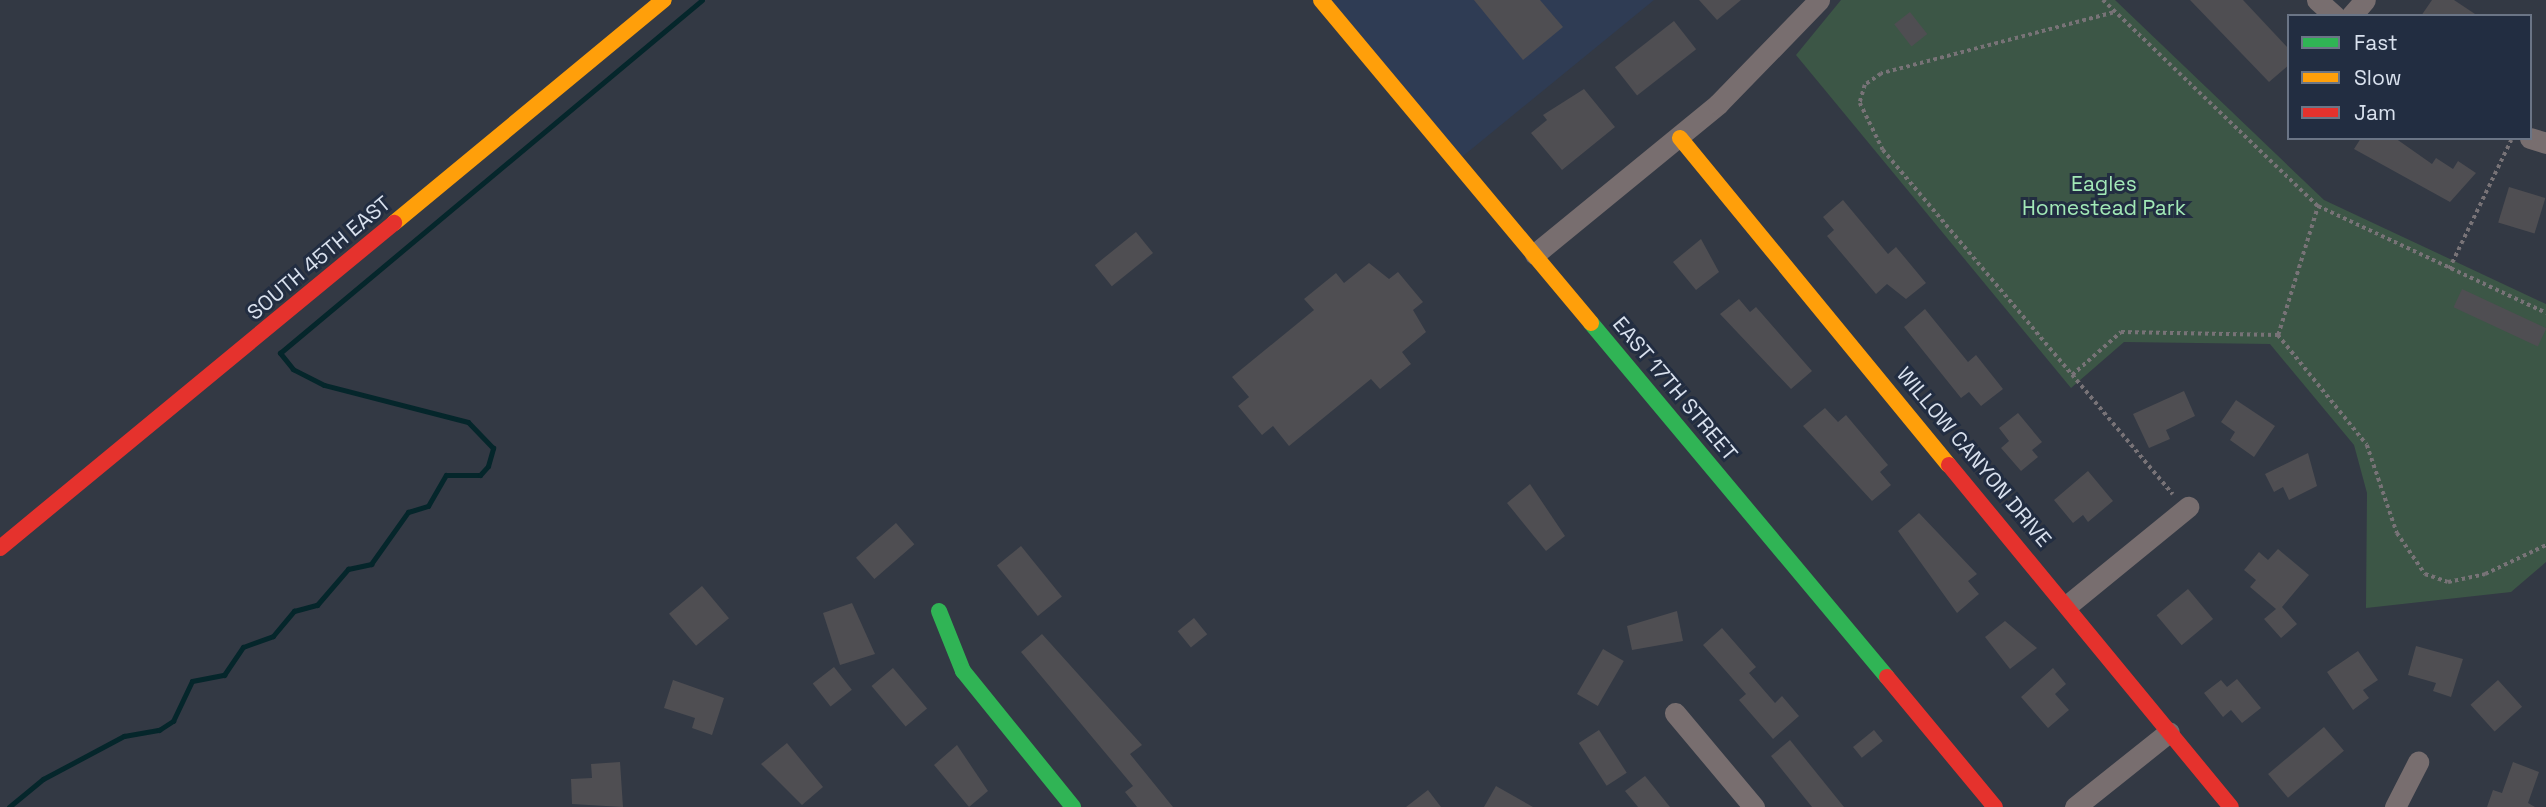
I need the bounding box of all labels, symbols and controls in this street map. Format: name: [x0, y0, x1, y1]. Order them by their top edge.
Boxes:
legend: [2287, 14, 2532, 140]
text: Fast: [2354, 29, 2398, 56]
text: Slow: [2354, 64, 2402, 91]
text: Jam: [2354, 99, 2396, 126]
park label: Eagles Homestead Park: [2022, 171, 2186, 221]
street label: SOUTH 45TH EAST: [242, 191, 396, 325]
street label: EAST 17TH STREET: [1607, 312, 1743, 466]
street label: WILLOW CANYON DRIVE: [1891, 362, 2057, 552]

